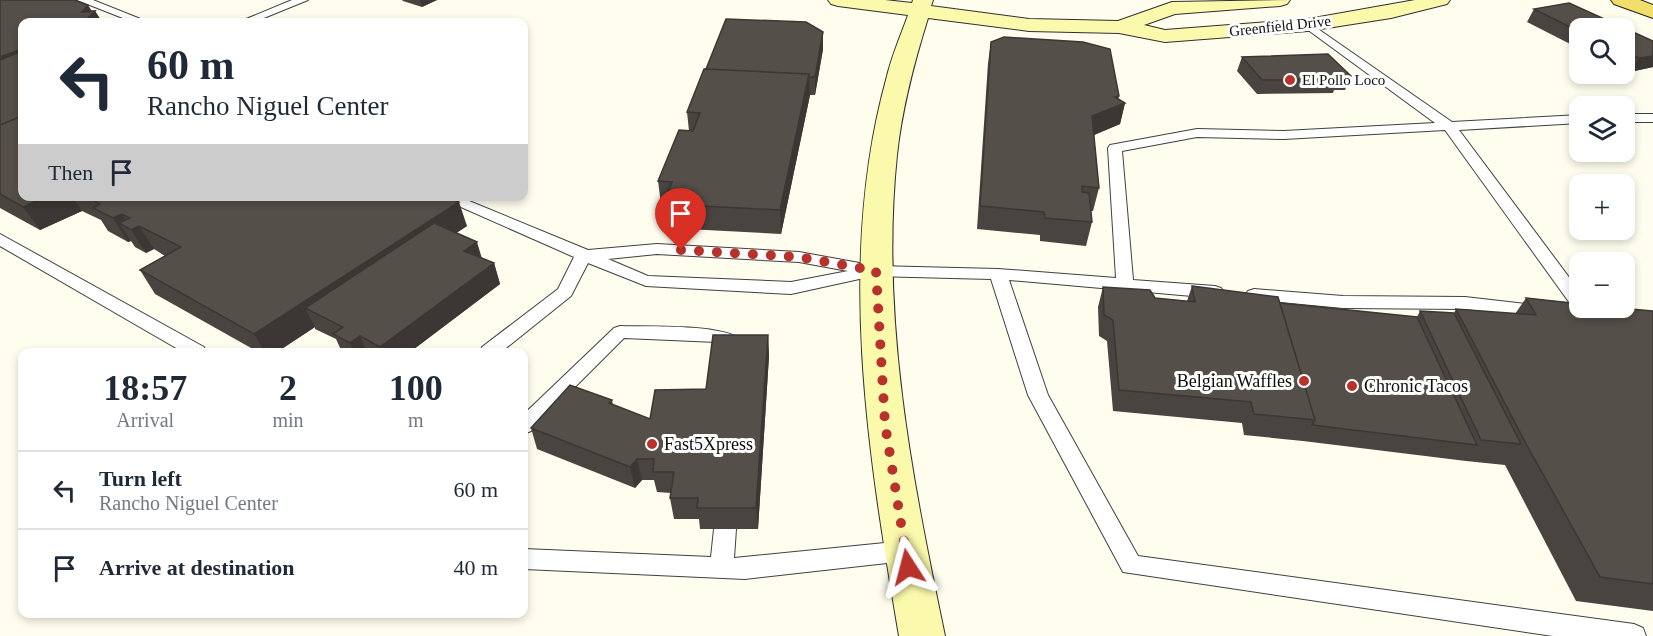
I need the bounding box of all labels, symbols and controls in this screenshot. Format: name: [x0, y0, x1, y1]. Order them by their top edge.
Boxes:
street label: Greenfield Drive: [1228, 13, 1332, 39]
map controls: [1569, 18, 1635, 318]
button: search: [1569, 18, 1635, 84]
icon: left: [48, 42, 126, 120]
text: 60 m: [147, 42, 235, 88]
place label: El Pollo Loco: [1302, 72, 1385, 88]
marker: El Pollo Loco: [1283, 73, 1297, 87]
text: Rancho Niguel Center: [147, 91, 388, 121]
button: layers: [1569, 96, 1635, 162]
icon: arrive: [105, 156, 138, 189]
text: Then: [48, 160, 93, 185]
button: +: [1569, 174, 1635, 240]
pin: [655, 188, 706, 250]
icon: arrive: [664, 197, 697, 230]
button: −: [1569, 252, 1635, 318]
text: 18:57: [103, 368, 187, 408]
text: 2: [279, 368, 297, 408]
text: 100: [389, 368, 443, 408]
place label: Belgian Waffles: [1177, 371, 1292, 391]
marker: Belgian Waffles: [1297, 374, 1311, 388]
place label: Chronic Tacos: [1364, 376, 1468, 396]
marker: Chronic Tacos: [1345, 379, 1359, 393]
text: Arrival: [116, 409, 174, 431]
text: min: [272, 409, 304, 431]
text: m: [408, 409, 424, 431]
place label: Fast5Xpress: [664, 434, 753, 454]
marker: Fast5Xpress: [645, 437, 659, 451]
text: Turn left: [99, 466, 182, 491]
icon: left: [48, 474, 81, 507]
text: 60 m: [453, 477, 498, 502]
text: Rancho Niguel Center: [99, 492, 278, 514]
position arrow: [876, 535, 940, 599]
icon: arrive: [48, 552, 81, 585]
text: Arrive at destination: [99, 555, 295, 580]
text: 40 m: [453, 555, 498, 580]

